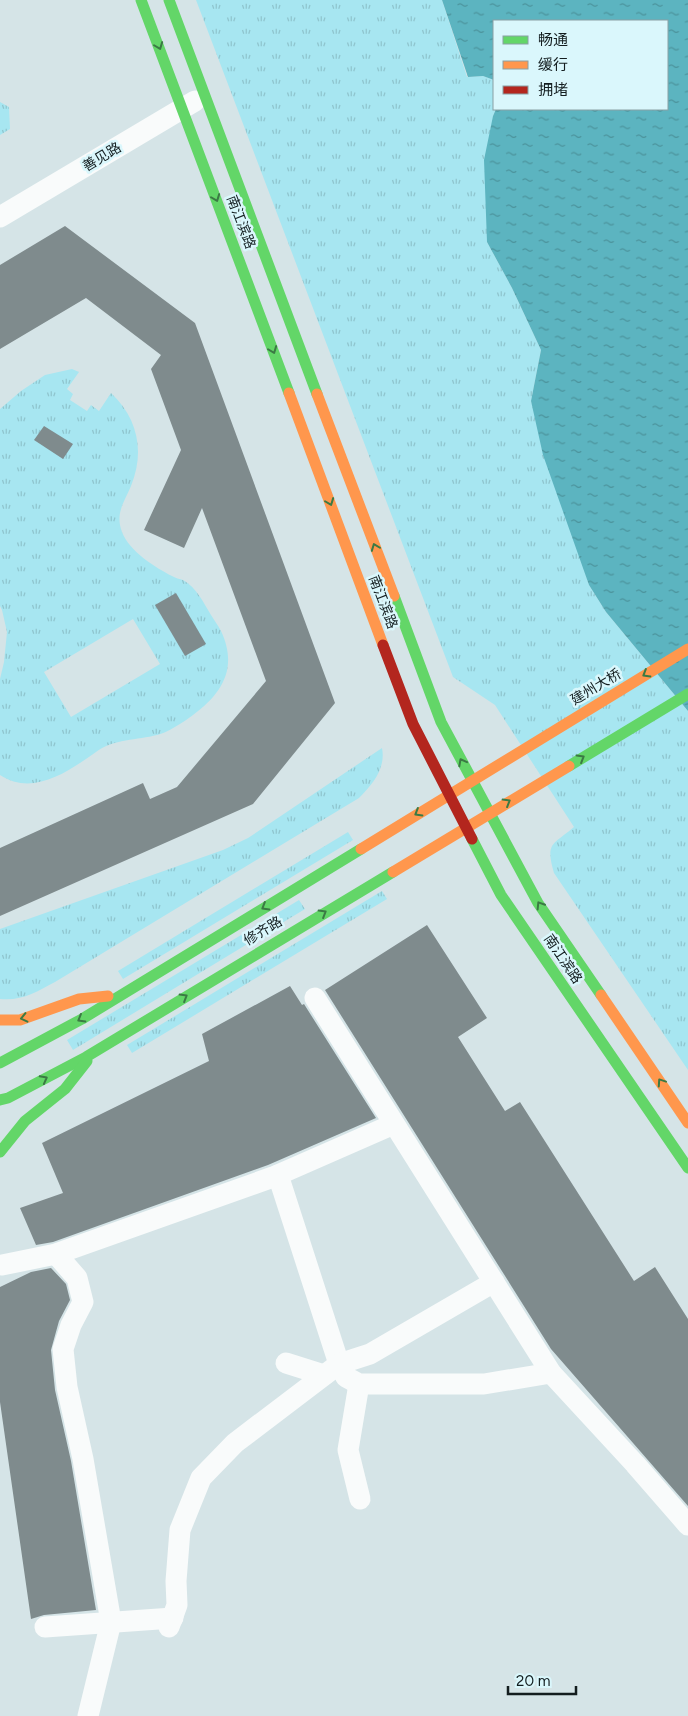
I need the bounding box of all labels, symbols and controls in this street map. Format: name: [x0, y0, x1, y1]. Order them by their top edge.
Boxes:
legend: [493, 20, 668, 110]
text: 畅通: [538, 31, 568, 49]
one-way arrow: [153, 41, 163, 49]
text: 缓行: [538, 56, 568, 74]
text: 拥堵: [538, 81, 568, 99]
street label: 善见路: [80, 139, 124, 175]
one-way arrow: [210, 193, 220, 201]
street label: 南江滨路: [223, 193, 259, 251]
one-way arrow: [267, 345, 277, 354]
one-way arrow: [324, 497, 334, 506]
one-way arrow: [371, 543, 381, 552]
street label: 南江滨路: [365, 573, 401, 631]
street label: 建州大桥: [568, 665, 624, 709]
one-way arrow: [643, 668, 652, 678]
one-way arrow: [576, 754, 585, 764]
one-way arrow: [458, 758, 468, 767]
one-way arrow: [502, 798, 511, 808]
one-way arrow: [415, 806, 424, 816]
one-way arrow: [261, 900, 270, 910]
one-way arrow: [536, 901, 546, 910]
one-way arrow: [318, 909, 327, 919]
street label: 修齐路: [241, 913, 285, 949]
street label: 南江滨路: [540, 931, 586, 987]
one-way arrow: [179, 993, 188, 1003]
one-way arrow: [20, 1012, 28, 1023]
one-way arrow: [78, 1012, 87, 1022]
one-way arrow: [38, 1075, 47, 1085]
one-way arrow: [657, 1079, 667, 1088]
scale bar: [508, 1664, 576, 1696]
text: 20 m: [516, 1672, 550, 1690]

